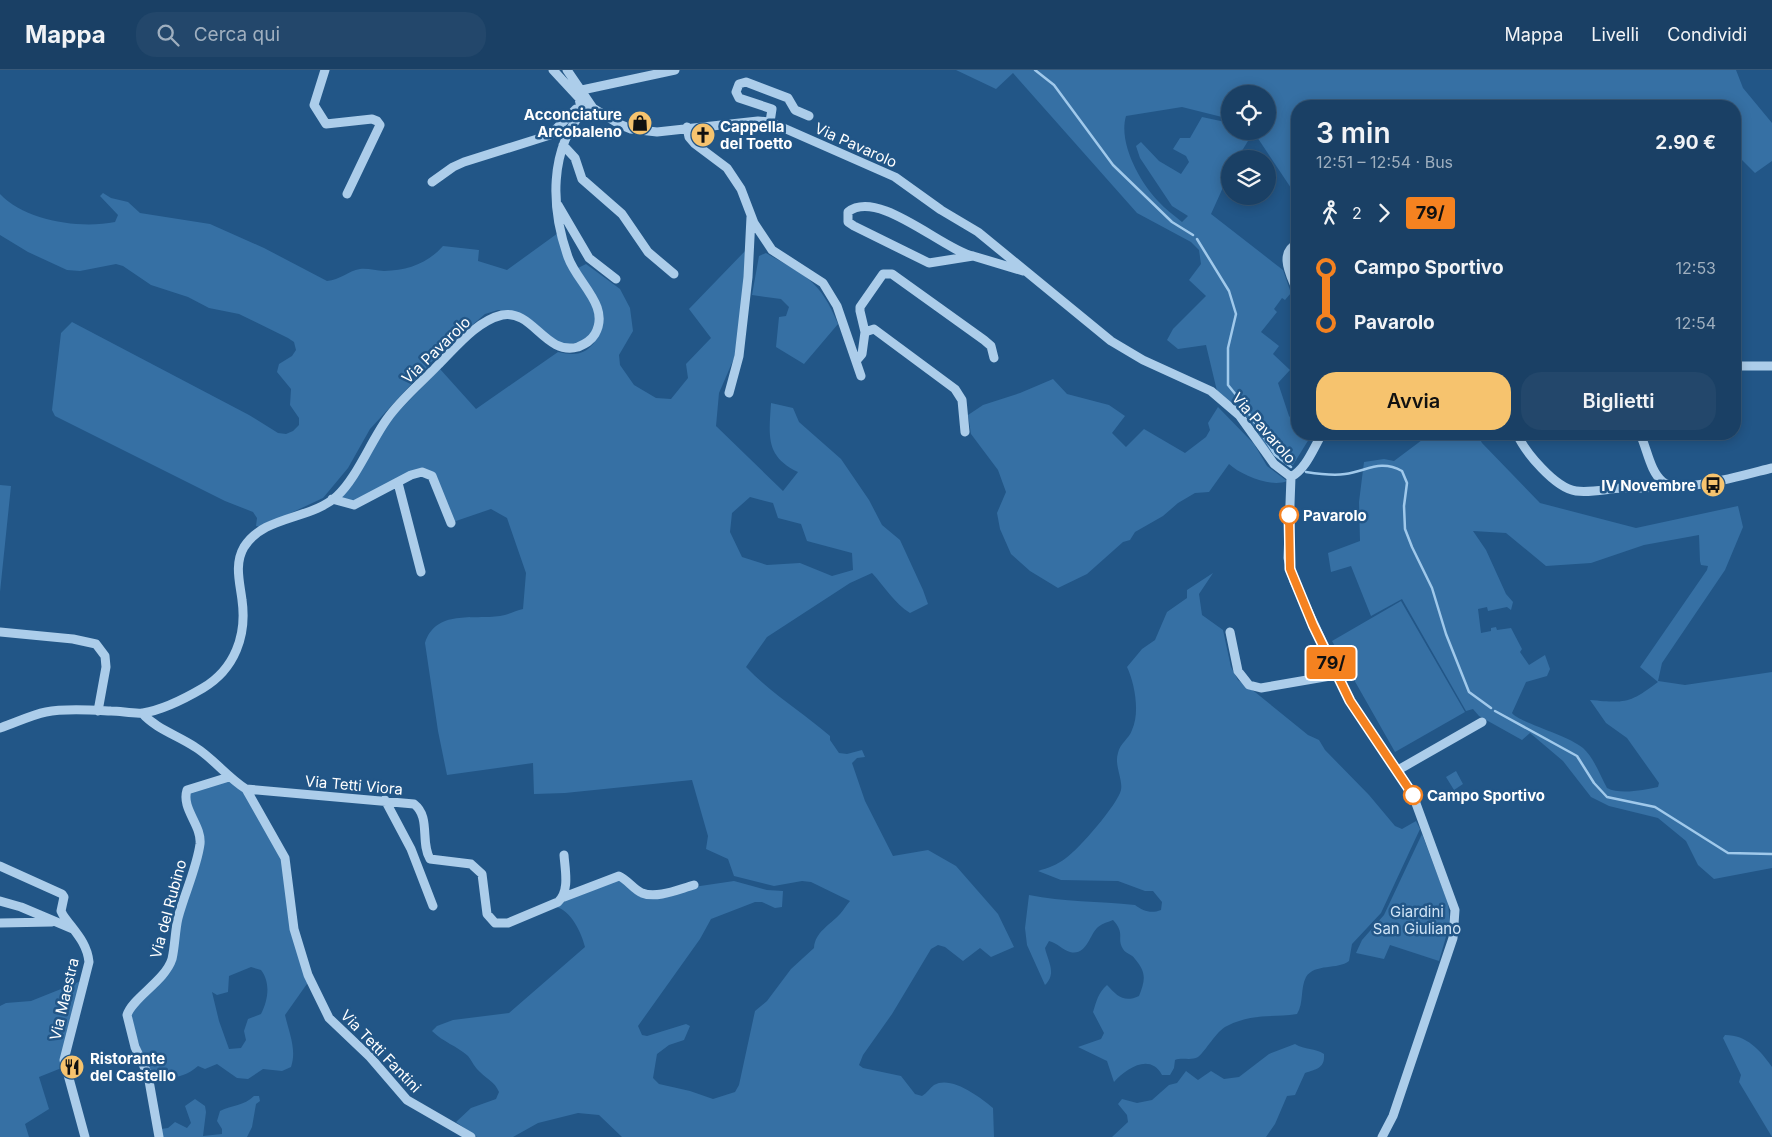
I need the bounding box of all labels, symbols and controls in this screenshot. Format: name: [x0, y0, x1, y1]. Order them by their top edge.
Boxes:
search box: [136, 12, 486, 57]
text: Mappa: [25, 20, 106, 49]
icon: search: [154, 21, 182, 49]
text: Cerca qui: [194, 23, 280, 46]
text: Mappa: [1505, 24, 1563, 45]
text: Livelli: [1591, 24, 1639, 45]
text: Condividi: [1667, 24, 1747, 45]
map controls: [1221, 85, 1276, 205]
button: locate: [1221, 85, 1276, 140]
place label: Acconciature Arcobaleno: [524, 105, 622, 141]
shop icon: Acconciature Arcobaleno: [627, 110, 653, 136]
text: 3 min: [1316, 116, 1391, 150]
place label: Cappella del Toetto: [720, 117, 793, 153]
street label: Via Pavarolo: [812, 118, 900, 172]
church icon: Cappella del Toetto: [690, 122, 716, 148]
text: 2.90 €: [1655, 131, 1716, 154]
button: layers: [1221, 150, 1276, 205]
text: 12:51 – 12:54 · Bus: [1316, 152, 1453, 172]
icon: walk: [1316, 199, 1344, 227]
icon: forward: [1370, 199, 1398, 227]
text: 79/: [1416, 202, 1445, 223]
text: 2: [1352, 203, 1362, 223]
text: Campo Sportivo: [1354, 256, 1504, 279]
text: 12:53: [1676, 258, 1716, 278]
text: Pavarolo: [1354, 311, 1435, 334]
street label: Via Pavarolo: [398, 313, 474, 387]
text: 12:54: [1675, 313, 1716, 333]
button: Avvia: [1316, 372, 1511, 430]
button: Biglietti: [1521, 372, 1716, 430]
street label: Via Pavarolo: [1228, 388, 1300, 468]
bus stop icon: IV Novembre: [1700, 472, 1726, 498]
place label: IV Novembre: [1601, 476, 1696, 495]
marker: Pavarolo: [1279, 505, 1299, 525]
place label: Pavarolo: [1303, 506, 1367, 525]
line badge: 79/: [1302, 647, 1360, 679]
text: 79/: [1317, 652, 1345, 673]
street label: Via Tetti Viora: [304, 771, 404, 799]
marker: Campo Sportivo: [1403, 785, 1423, 805]
place label: Campo Sportivo: [1427, 786, 1545, 805]
street label: Via del Rubino: [146, 857, 190, 961]
park label: Giardini San Giuliano: [1373, 902, 1461, 938]
street label: Via Maestra: [45, 956, 83, 1042]
street label: Via Tetti Fantini: [337, 1006, 425, 1096]
place label: Ristorante del Castello: [90, 1049, 176, 1085]
restaurant icon: Ristorante del Castello: [59, 1054, 85, 1080]

